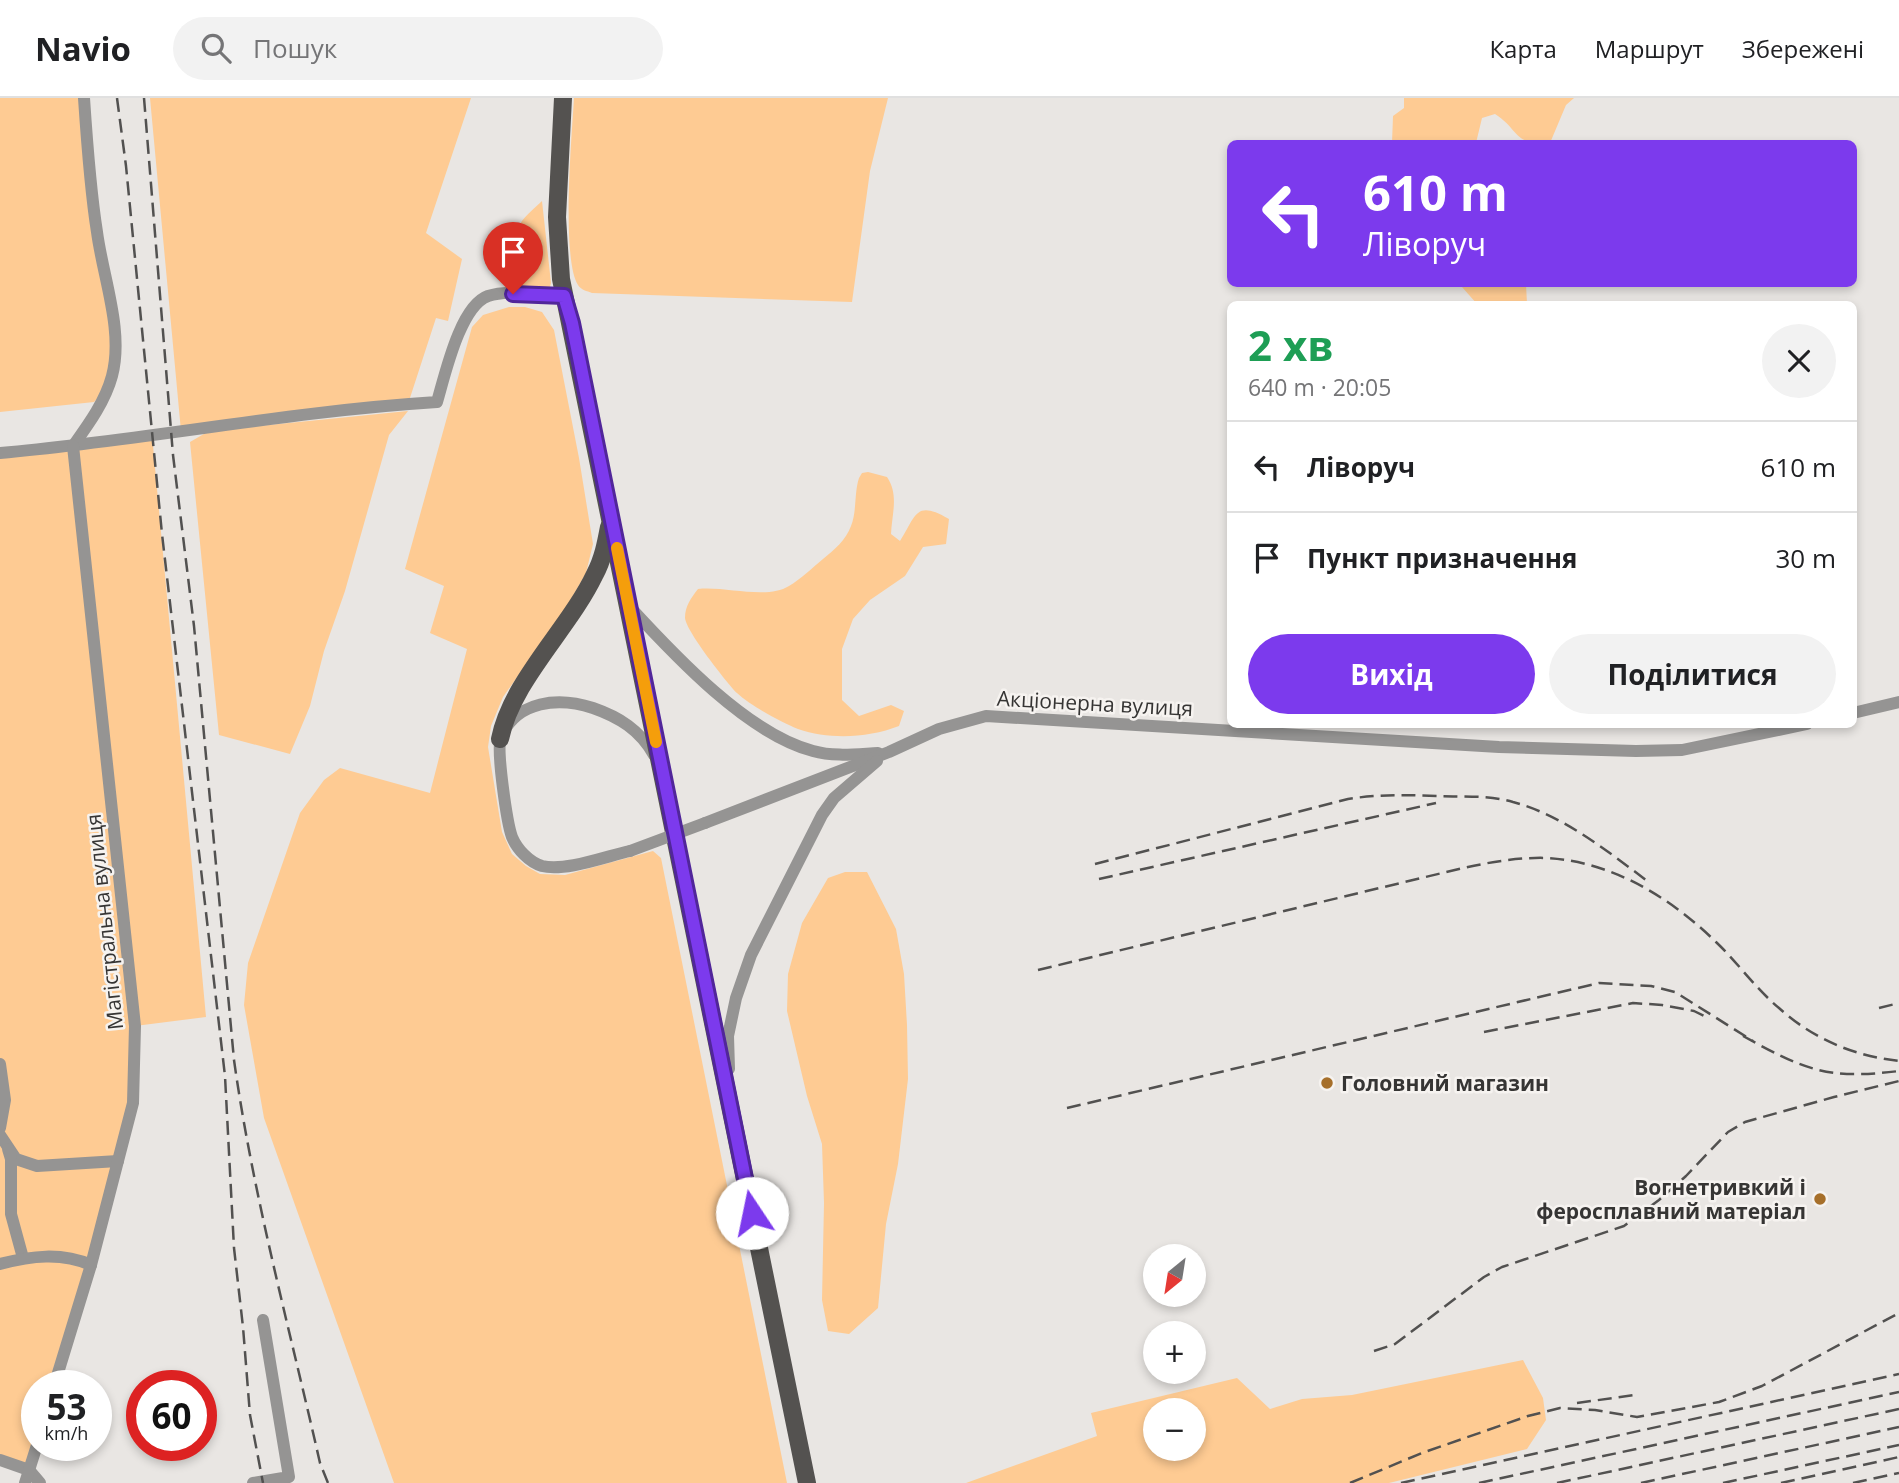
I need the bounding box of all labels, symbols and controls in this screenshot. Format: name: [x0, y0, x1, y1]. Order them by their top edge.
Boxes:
search box: [173, 17, 663, 80]
text: Navio: [35, 26, 131, 71]
icon: search: [197, 29, 235, 67]
text: Пошук: [253, 30, 337, 66]
text: Карта: [1489, 32, 1557, 65]
text: Маршрут: [1595, 32, 1704, 65]
text: Збережені: [1742, 32, 1864, 65]
text: 610 m: [1363, 159, 1508, 225]
icon: left: [1248, 168, 1339, 259]
pin: [483, 222, 543, 294]
text: Ліворуч: [1363, 222, 1486, 265]
icon: arrive: [494, 233, 532, 271]
text: 2 хв: [1248, 316, 1334, 373]
button: close: [1762, 324, 1836, 398]
text: 640 m · 20:05: [1248, 371, 1391, 403]
icon: left: [1248, 448, 1286, 486]
text: Ліворуч: [1307, 449, 1415, 485]
text: 610 m: [1761, 449, 1836, 485]
icon: arrive: [1248, 539, 1286, 577]
text: Пункт призначення: [1307, 540, 1577, 576]
text: 30 m: [1775, 540, 1836, 576]
button: Вихід: [1248, 634, 1535, 714]
button: Поділитися: [1549, 634, 1836, 714]
street label: Акціонерна вулиця: [996, 684, 1194, 722]
street label: Магістральна вулиця: [79, 813, 129, 1031]
place label: Головний магазин: [1341, 1069, 1549, 1097]
marker: Головний магазин: [1319, 1075, 1335, 1091]
place label: Вогнетривкий і феросплавний матеріал: [1536, 1173, 1806, 1225]
position arrow: [715, 1176, 789, 1250]
marker: Вогнетривкий і феросплавний матеріал: [1812, 1191, 1828, 1207]
north arrow: [1143, 1244, 1206, 1307]
map controls: [1143, 1244, 1206, 1461]
button: +: [1143, 1321, 1206, 1384]
speed limit sign: 60: [126, 1370, 217, 1461]
text: 53: [46, 1383, 87, 1430]
button: −: [1143, 1398, 1206, 1461]
text: km/h: [45, 1421, 88, 1445]

